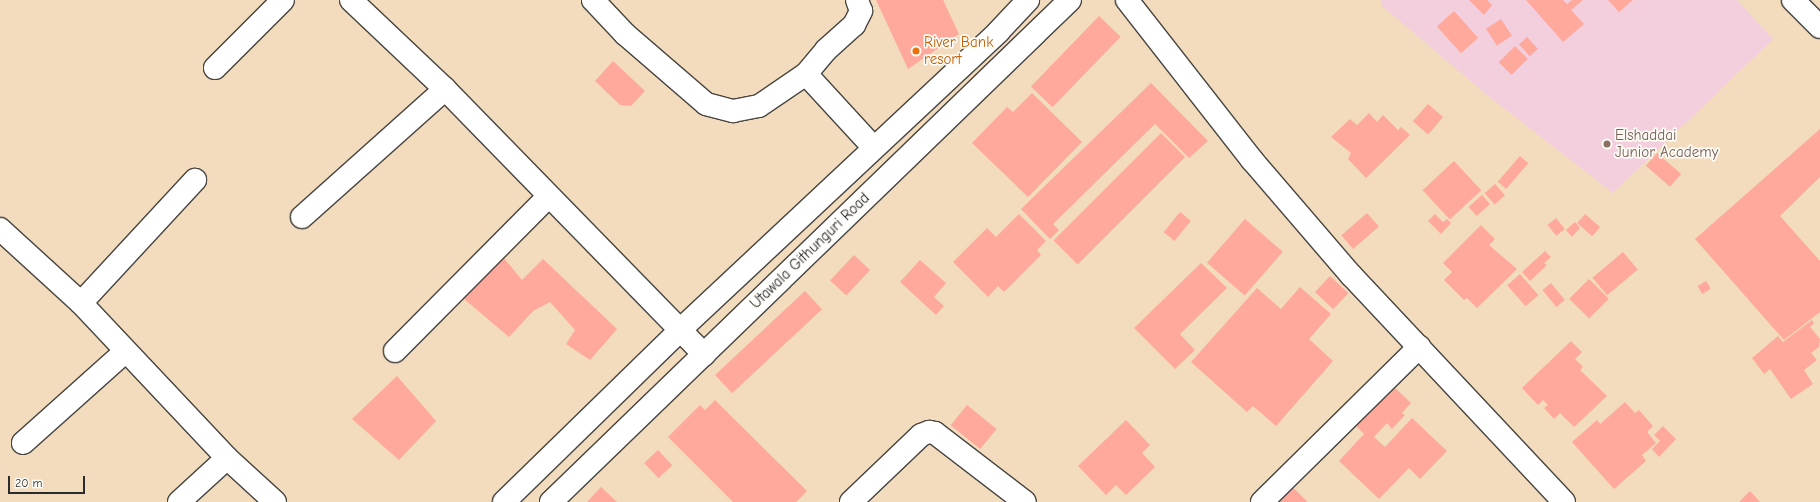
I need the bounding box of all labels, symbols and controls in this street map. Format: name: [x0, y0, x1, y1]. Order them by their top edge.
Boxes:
place label: River Bank resort: [924, 33, 993, 68]
marker: River Bank resort: [911, 46, 921, 56]
place label: Elshaddai Junior Academy: [1615, 126, 1718, 161]
marker: Elshaddai Junior Academy: [1602, 139, 1612, 149]
street label: Utawala Githunguri Road: [746, 189, 874, 313]
scale bar: [10, 468, 87, 494]
text: 20 m: [15, 476, 43, 490]

